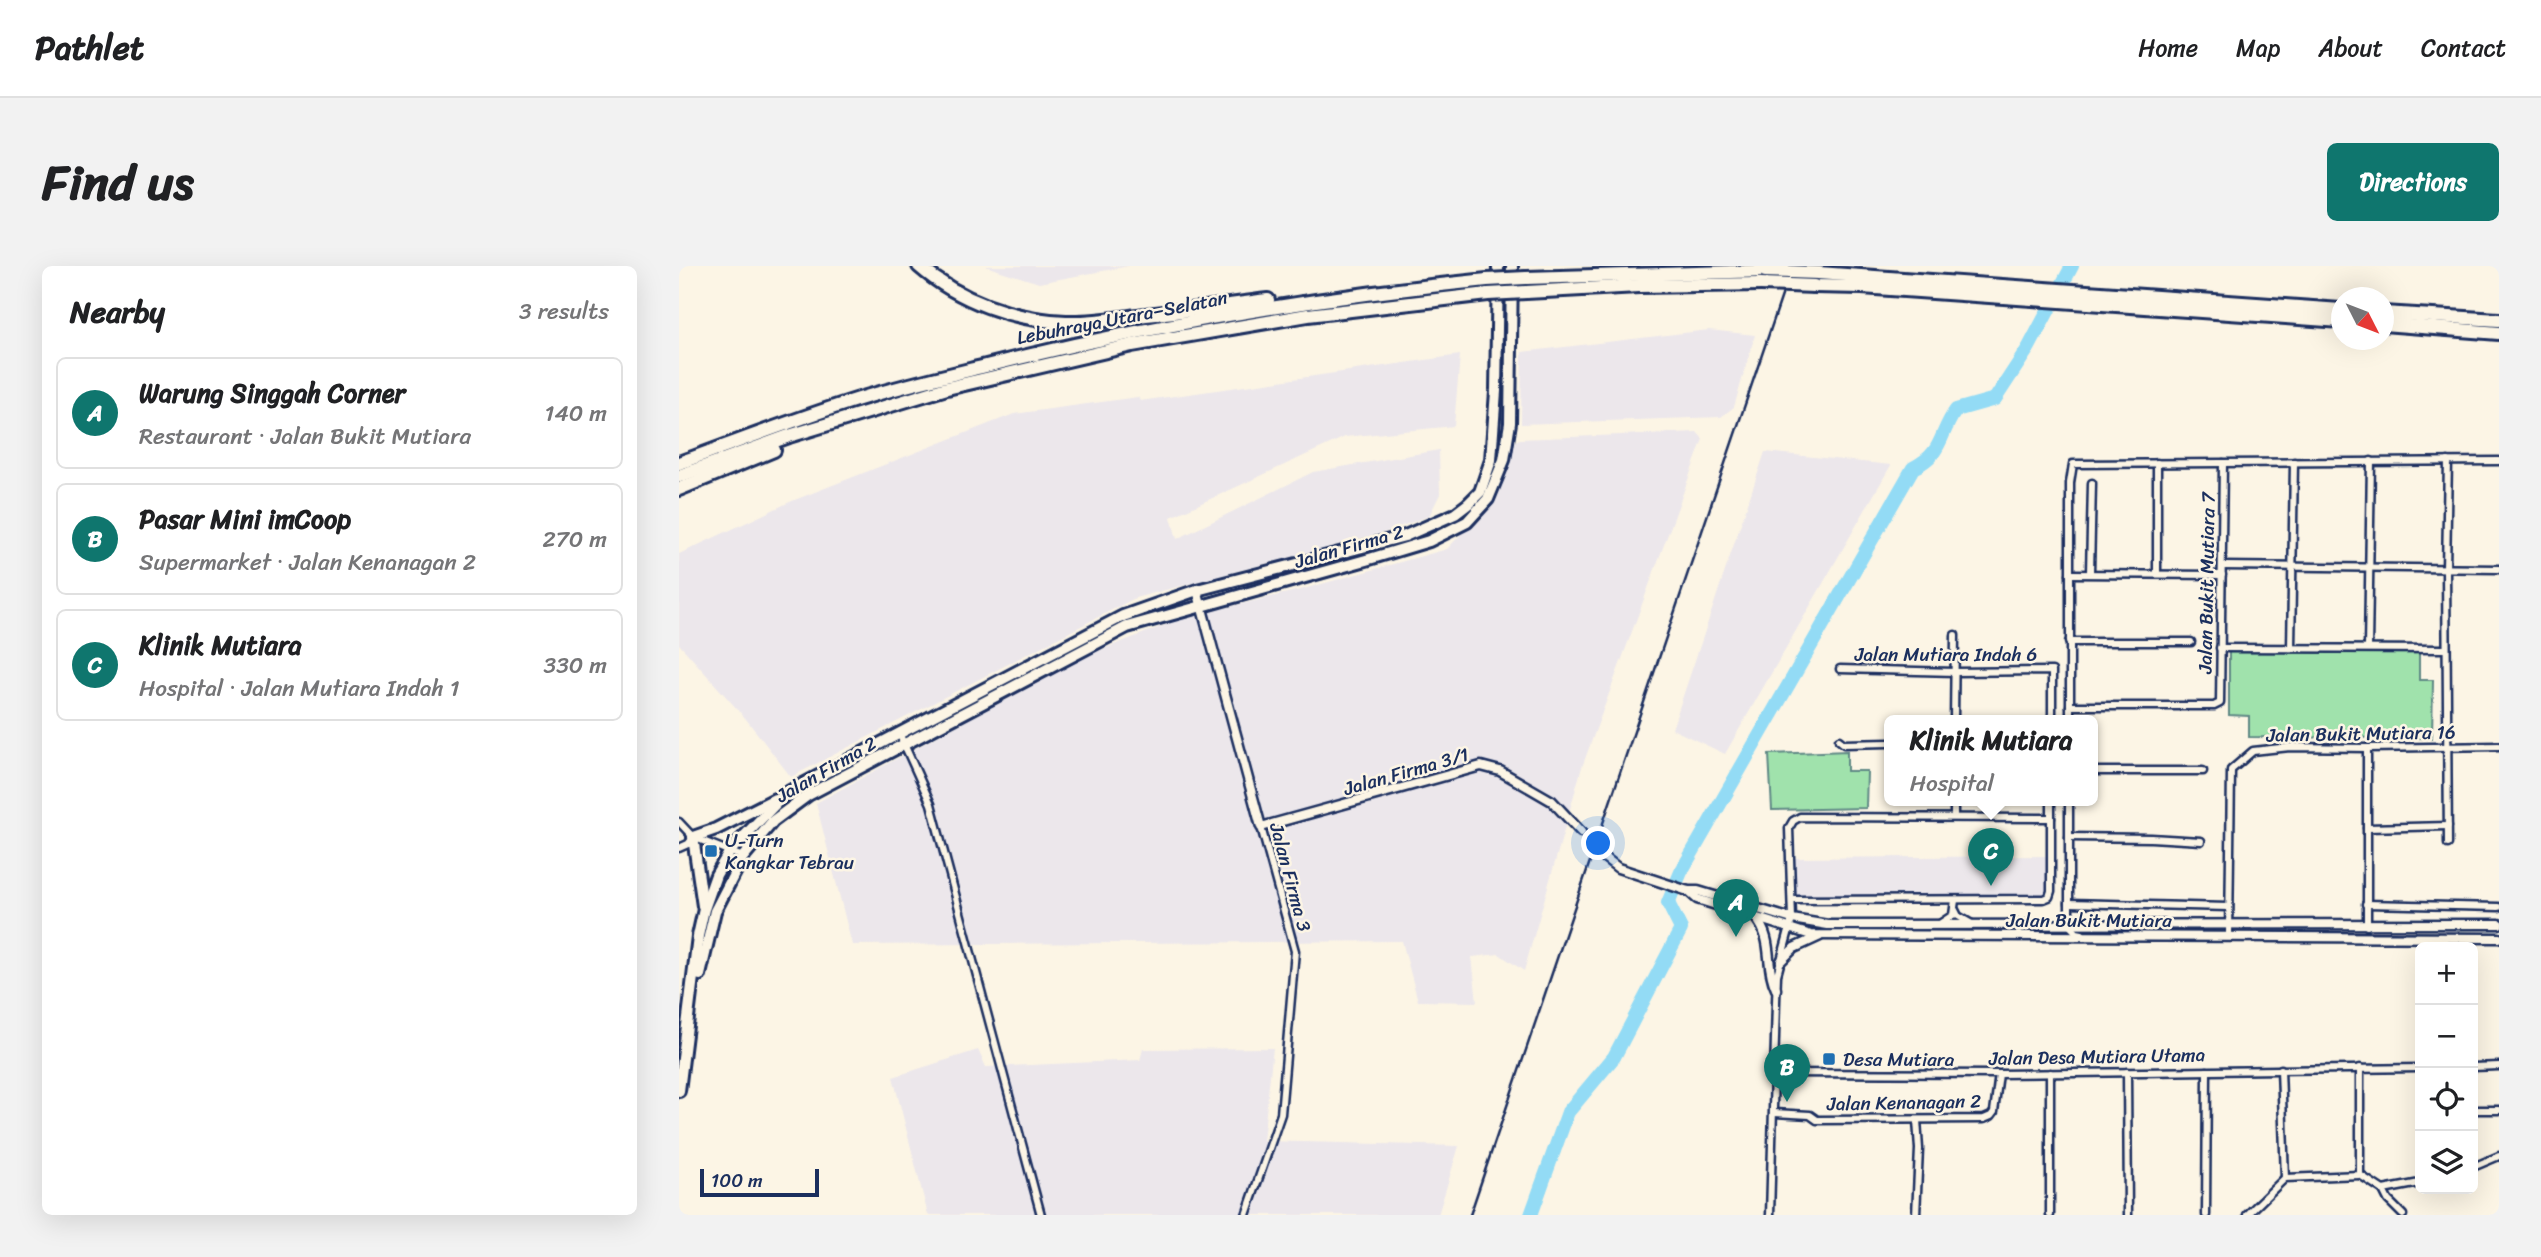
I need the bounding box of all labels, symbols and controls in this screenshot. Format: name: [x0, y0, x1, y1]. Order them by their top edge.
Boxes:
text: Pathlet: [35, 19, 144, 77]
text: Home: [2138, 27, 2198, 69]
text: Map: [2236, 27, 2280, 69]
text: About: [2318, 27, 2383, 69]
text: Contact: [2421, 27, 2506, 69]
text: Find us: [42, 139, 194, 226]
button: Directions: [2327, 143, 2499, 221]
street label: Lebuhraya Utara–Selatan: [1014, 281, 1230, 354]
text: Nearby: [70, 285, 165, 339]
north arrow: [2331, 287, 2394, 350]
text: 3 results: [519, 291, 609, 332]
text: Warung Singgah Corner: [139, 370, 405, 416]
text: A: [87, 393, 103, 434]
text: 140 m: [545, 393, 607, 434]
text: Restaurant · Jalan Bukit Mutiara: [139, 416, 471, 457]
street label: Jalan Bukit Mutiara 7: [2188, 491, 2225, 675]
text: Pasar Mini imCoop: [139, 496, 351, 542]
street label: Jalan Firma 2: [1290, 515, 1408, 578]
text: B: [88, 519, 102, 560]
text: 270 m: [542, 519, 607, 560]
text: Supermarket · Jalan Kenanagan 2: [139, 542, 476, 583]
text: Klinik Mutiara: [139, 622, 302, 668]
street label: Jalan Mutiara Indah 6: [1854, 638, 2037, 671]
text: C: [88, 645, 102, 686]
text: 330 m: [544, 645, 607, 686]
text: Hospital · Jalan Mutiara Indah 1: [139, 668, 460, 709]
popup: [1884, 715, 2098, 806]
street label: Jalan Bukit Mutiara 16: [2265, 715, 2456, 752]
text: Klinik Mutiara: [1910, 717, 2072, 763]
street label: Jalan Firma 2: [769, 727, 883, 812]
street label: Jalan Firma 3/1: [1339, 738, 1473, 805]
text: Hospital: [1910, 763, 1994, 804]
street label: Jalan Firma 3: [1260, 818, 1321, 936]
place label: U-Turn Kangkar Tebrau: [725, 824, 854, 879]
your location: [1581, 826, 1615, 860]
pin: C: [1968, 828, 2014, 886]
marker: U-Turn Kangkar Tebrau: [703, 843, 719, 859]
pin: A: [1713, 879, 1759, 937]
street label: Jalan Bukit Mutiara: [2005, 904, 2172, 937]
map controls: [2415, 942, 2478, 1194]
button: +: [2415, 942, 2478, 1005]
button: −: [2415, 1005, 2478, 1068]
street label: Jalan Desa Mutiara Utama: [1988, 1038, 2206, 1075]
place label: Desa Mutiara: [1843, 1043, 1955, 1076]
pin: B: [1764, 1044, 1810, 1102]
marker: Desa Mutiara: [1821, 1051, 1837, 1067]
button: locate: [2415, 1068, 2478, 1131]
street label: Jalan Kenanagan 2: [1826, 1085, 1981, 1120]
button: layers: [2415, 1131, 2478, 1194]
text: 100 m: [711, 1164, 763, 1197]
scale bar: [700, 1166, 819, 1198]

